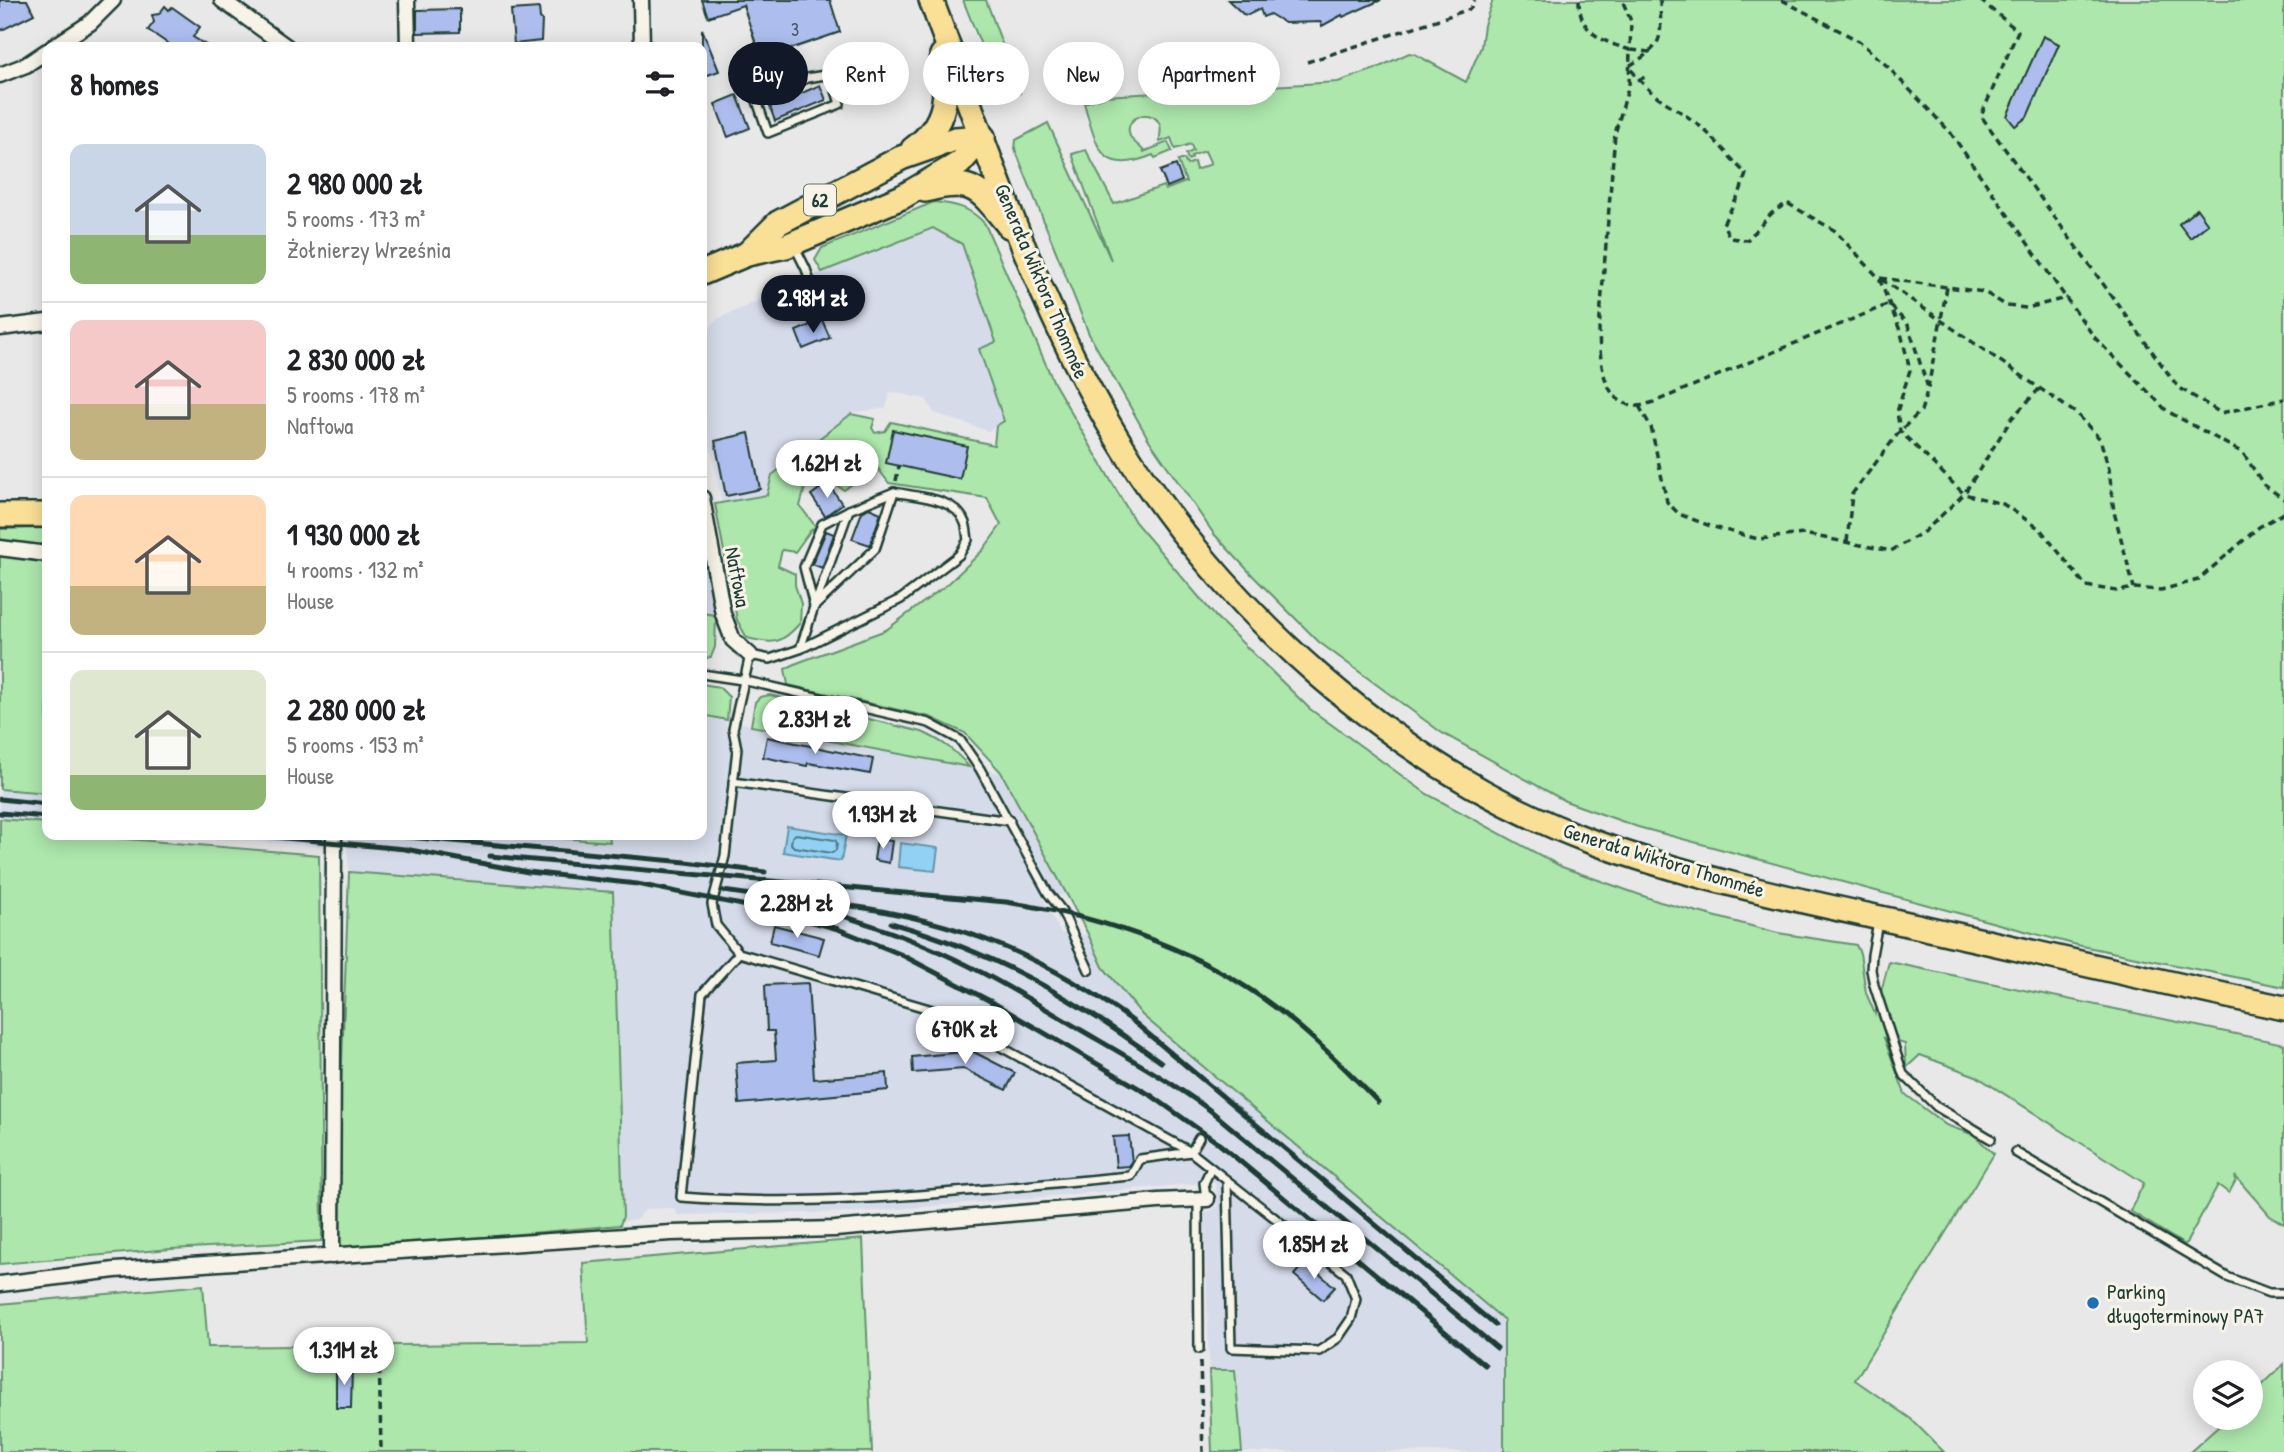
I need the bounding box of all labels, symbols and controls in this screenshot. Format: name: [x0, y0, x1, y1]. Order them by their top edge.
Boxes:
house number: 3: [791, 17, 799, 42]
chip: Buy: [728, 42, 808, 105]
chip: Rent: [822, 42, 909, 105]
chip: Filters: [923, 42, 1029, 105]
chip: New: [1043, 42, 1124, 105]
chip: Apartment: [1138, 42, 1280, 105]
text: 8 homes: [70, 64, 158, 104]
icon: filters: [641, 65, 679, 103]
text: 2 980 000 zł: [287, 163, 424, 203]
icon: home: [126, 172, 210, 256]
street label: Generała Wiktora Thommée: [988, 179, 1096, 383]
road number: 62: [804, 184, 836, 216]
text: 5 rooms · 173 m²: [287, 203, 425, 234]
text: Żołnierzy Września: [287, 234, 451, 265]
pin: 2.98M zł: [741, 276, 885, 335]
text: 2.98M zł: [777, 282, 849, 313]
text: 2 830 000 zł: [287, 339, 426, 379]
icon: home: [126, 348, 210, 432]
text: 5 rooms · 178 m²: [287, 379, 425, 410]
text: Naftowa: [287, 410, 353, 441]
pin: 1.62M zł: [755, 440, 899, 500]
text: 1.62M zł: [792, 447, 862, 478]
text: 1 930 000 zł: [287, 514, 421, 554]
icon: home: [126, 523, 210, 607]
street label: Naftowa: [718, 544, 758, 610]
text: 4 rooms · 132 m²: [287, 554, 424, 585]
text: House: [287, 585, 334, 616]
text: 2 280 000 zł: [287, 689, 427, 729]
pin: 2.83M zł: [743, 696, 887, 756]
icon: home: [126, 698, 210, 782]
text: 2.83M zł: [778, 703, 852, 734]
text: 5 rooms · 153 m²: [287, 729, 424, 760]
text: House: [287, 760, 334, 791]
pin: 1.93M zł: [811, 792, 955, 851]
text: 1.93M zł: [848, 798, 918, 829]
street label: Generała Wiktora Thommée: [1560, 816, 1768, 904]
pin: 2.28M zł: [725, 880, 869, 940]
text: 2.28M zł: [760, 887, 834, 918]
pin: 670K zł: [900, 1006, 1030, 1066]
text: 670K zł: [932, 1013, 998, 1044]
pin: 1.85M zł: [1242, 1222, 1386, 1281]
text: 1.85M zł: [1279, 1228, 1349, 1259]
place label: Parking długoterminowy PA7: [2107, 1277, 2264, 1330]
marker: Parking długoterminowy PA7: [2085, 1295, 2101, 1311]
pin: 1.31M zł: [272, 1328, 416, 1387]
text: 1.31M zł: [309, 1334, 379, 1365]
map controls: [2193, 1360, 2263, 1430]
button: layers: [2193, 1360, 2263, 1430]

